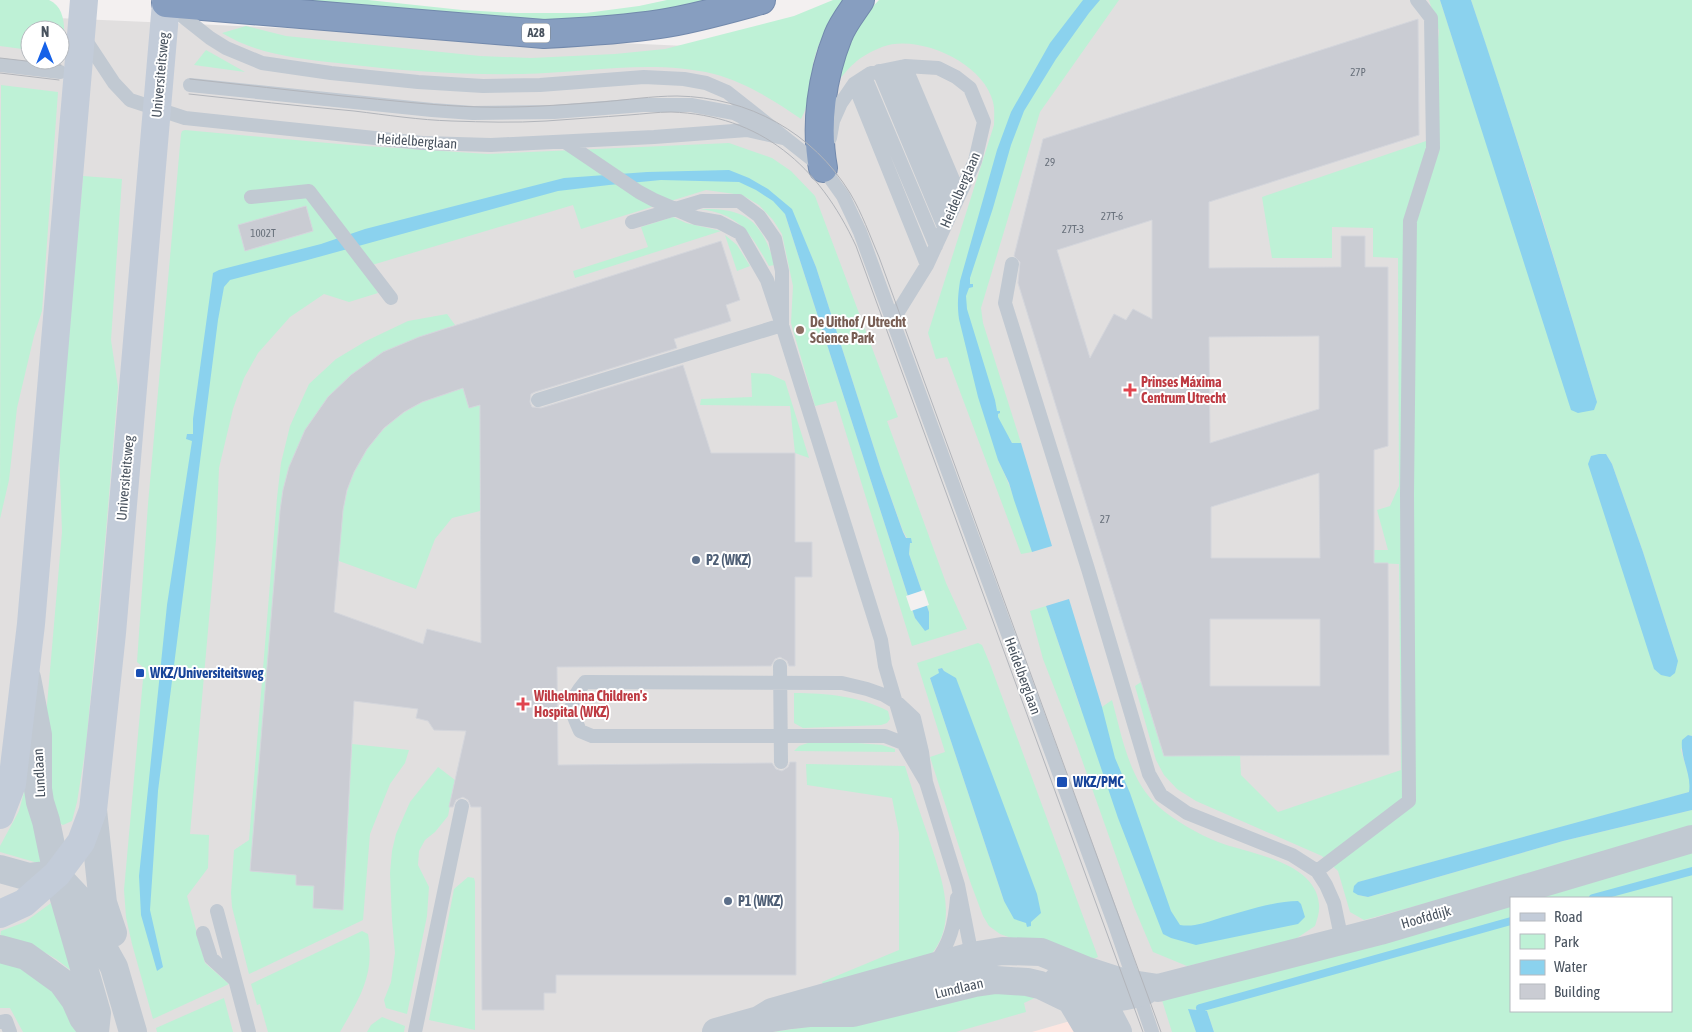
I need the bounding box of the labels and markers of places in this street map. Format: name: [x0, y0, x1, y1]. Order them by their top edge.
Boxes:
place label: De Uithof / Utrecht Science Park: [810, 314, 906, 346]
marker: De Uithof / Utrecht Science Park: [794, 324, 806, 336]
place label: Prinses Máxima Centrum Utrecht: [1141, 374, 1226, 406]
marker: Prinses Máxima Centrum Utrecht: [1123, 383, 1137, 397]
place label: P2 (WKZ): [706, 552, 751, 568]
marker: P2 (WKZ): [690, 554, 702, 566]
place label: WKZ/Universiteitsweg: [149, 665, 265, 681]
marker: WKZ/Universiteitsweg: [134, 667, 146, 679]
place label: Wilhelmina Children's Hospital (WKZ): [533, 688, 647, 720]
marker: Wilhelmina Children's Hospital (WKZ): [516, 697, 530, 711]
place label: WKZ/PMC: [1072, 774, 1124, 790]
marker: WKZ/PMC: [1055, 775, 1069, 789]
place label: P1 (WKZ): [738, 893, 783, 909]
marker: P1 (WKZ): [722, 895, 734, 907]

